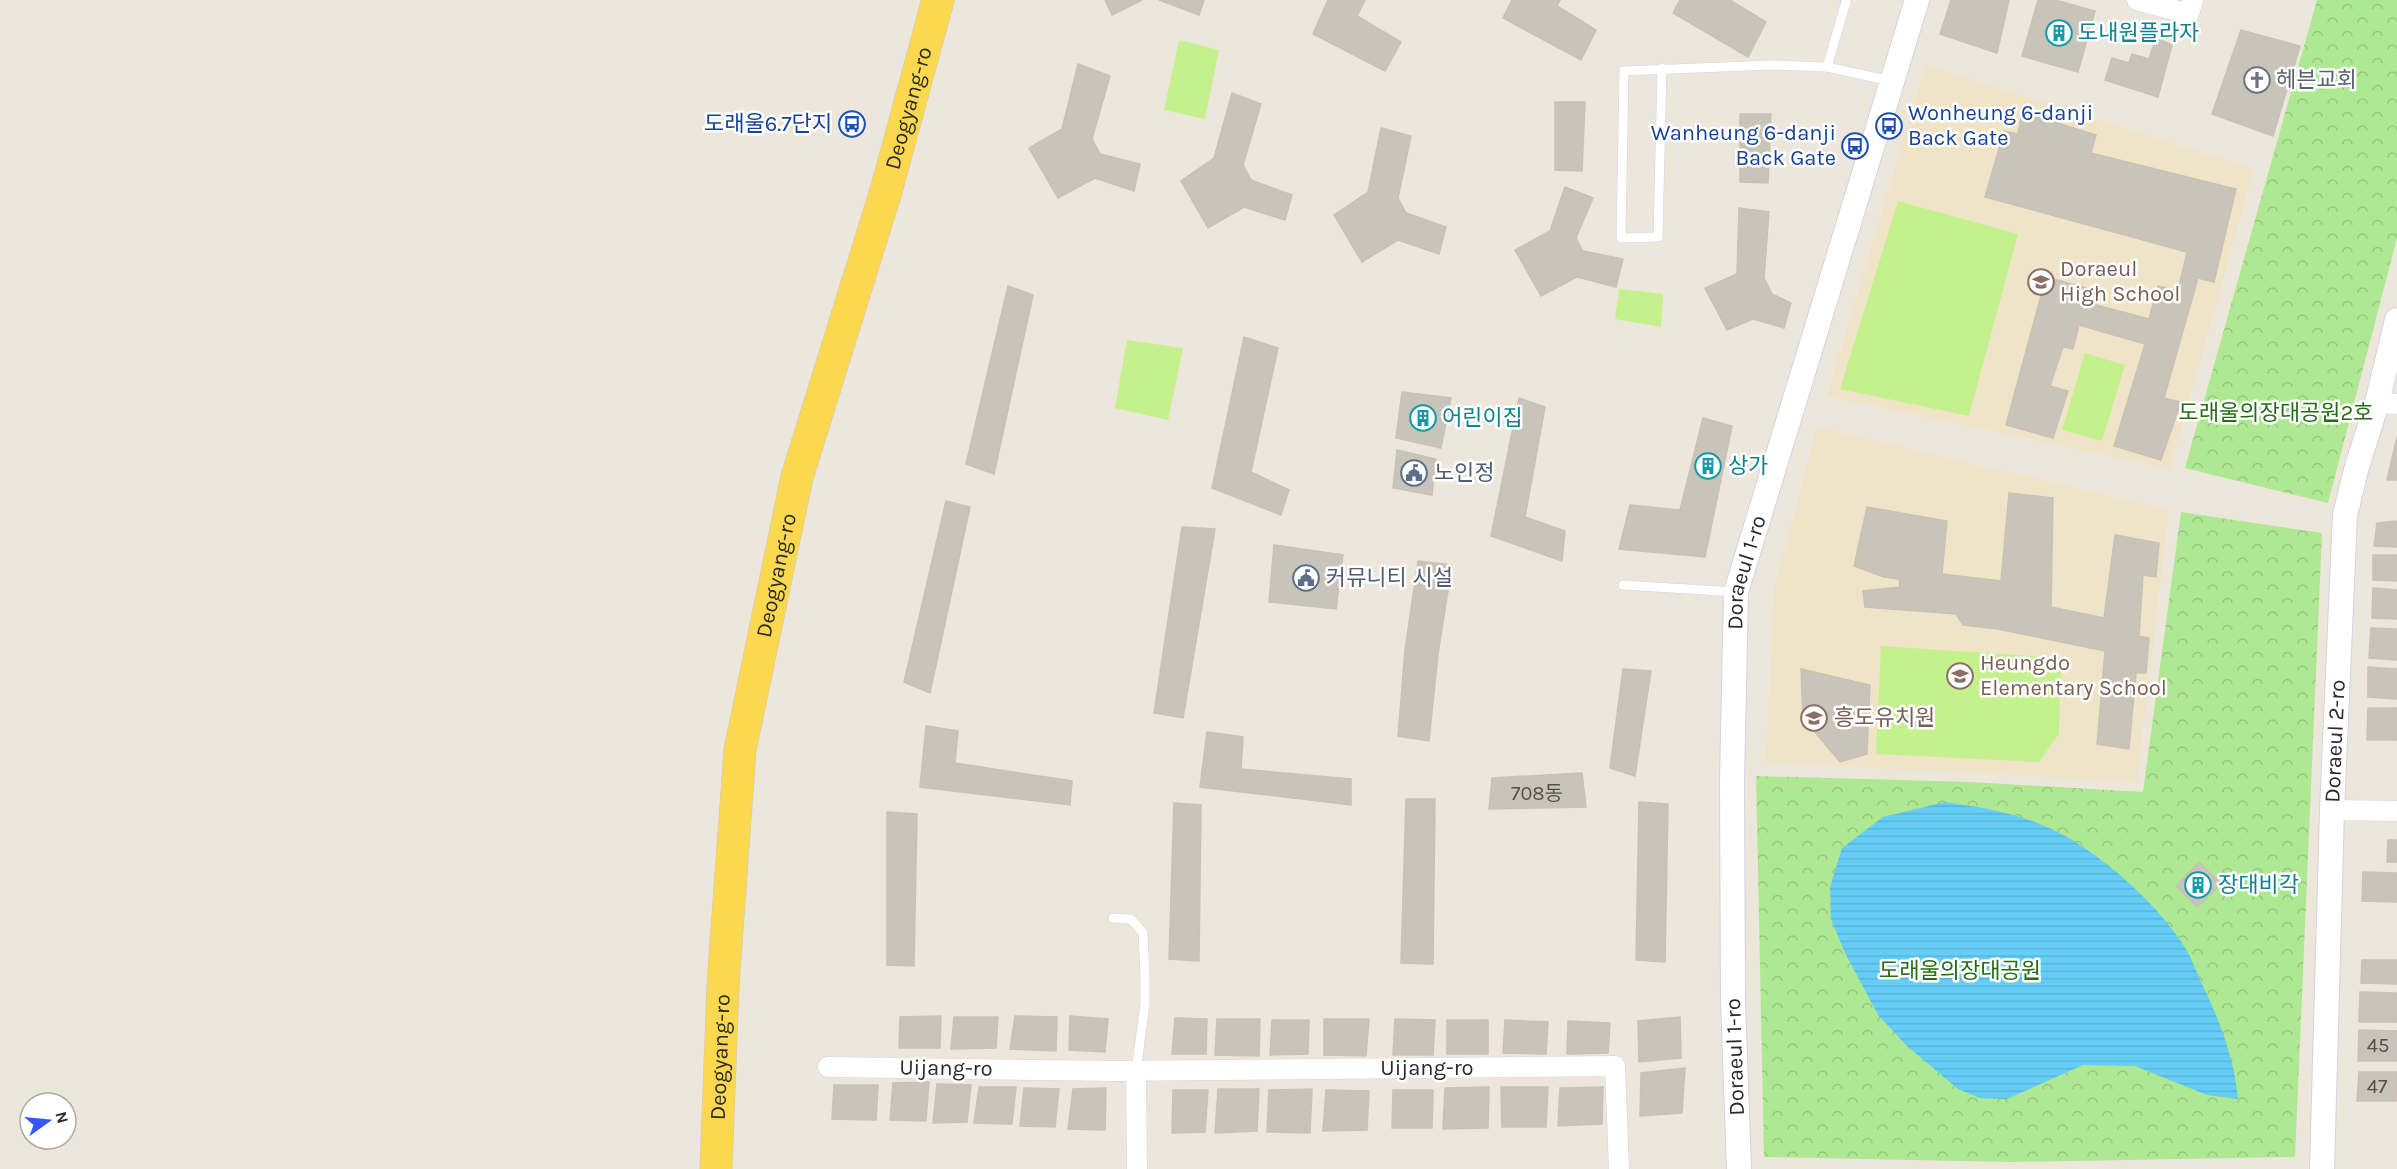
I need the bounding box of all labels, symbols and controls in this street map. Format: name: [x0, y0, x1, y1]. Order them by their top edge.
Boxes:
building icon: 도내원플라자: [2044, 18, 2074, 48]
place label: 도내원플라자: [2078, 20, 2199, 46]
street label: Deogyang-ro: [879, 44, 938, 173]
church icon: 헤븐교회: [2242, 65, 2272, 95]
place label: 헤븐교회: [2276, 67, 2357, 93]
place label: Wonheung 6-danji Back Gate: [1908, 100, 2093, 151]
bus stop icon: 도래울6.7단지: [837, 109, 867, 139]
place label: 도래울6.7단지: [704, 111, 832, 137]
bus stop icon: Wonheung 6-danji Back Gate: [1874, 111, 1904, 141]
place label: Wanheung 6-danji Back Gate: [1651, 120, 1836, 171]
bus stop icon: Wanheung 6-danji Back Gate: [1840, 131, 1870, 161]
place label: Doraeul High School: [2060, 256, 2180, 307]
school or university icon: Doraeul High School: [2026, 267, 2056, 297]
park label: 도래울의장대공원2호: [2179, 400, 2373, 426]
building icon: 어린이집: [1408, 403, 1438, 433]
place label: 어린이집: [1442, 405, 1523, 431]
building icon: 상가: [1693, 451, 1723, 481]
place label: 상가: [1728, 453, 1768, 479]
public building icon: 노인정: [1399, 458, 1429, 488]
place label: 노인정: [1434, 460, 1495, 486]
street label: Deogyang-ro: [751, 511, 802, 640]
street label: Doraeul 1-ro: [1722, 512, 1772, 630]
public building icon: 커뮤니티 시설: [1291, 563, 1321, 593]
place label: 커뮤니티 시설: [1326, 565, 1453, 591]
place label: Heungdo Elementary School: [1980, 650, 2167, 701]
school or university icon: Heungdo Elementary School: [1945, 661, 1975, 691]
street label: Doraeul 2-ro: [2319, 679, 2351, 803]
school or university icon: 흥도유치원: [1799, 703, 1829, 733]
place label: 흥도유치원: [1834, 705, 1935, 731]
house number: 708동: [1511, 782, 1563, 805]
building icon: 장대비각: [2183, 870, 2213, 900]
place label: 장대비각: [2218, 872, 2299, 898]
park label: 도래울의장대공원: [1879, 958, 2041, 984]
street label: Deogyang-ro: [705, 993, 736, 1121]
street label: Doraeul 1-ro: [1720, 998, 1750, 1116]
house number: 45: [2367, 1034, 2389, 1057]
street label: Uijang-ro: [899, 1054, 993, 1082]
street label: Uijang-ro: [1380, 1055, 1474, 1081]
house number: 47: [2367, 1075, 2388, 1098]
north arrow: [18, 1091, 78, 1151]
text: N: [51, 1109, 73, 1125]

